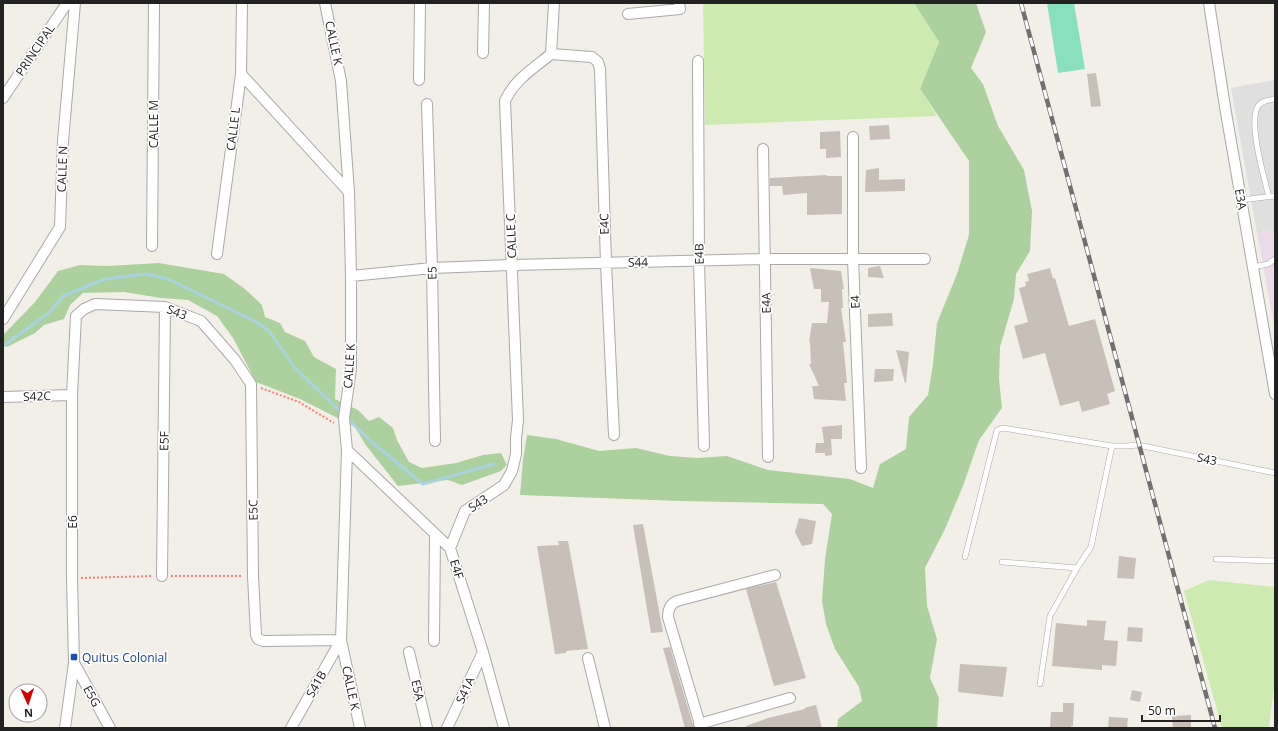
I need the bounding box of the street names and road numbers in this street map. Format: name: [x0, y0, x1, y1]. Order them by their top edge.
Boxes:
street label: CALLE K: [321, 19, 347, 67]
street label: PRINCIPAL: [11, 21, 59, 79]
street label: CALLE M: [145, 100, 162, 148]
street label: CALLE L: [222, 106, 244, 152]
street label: CALLE N: [53, 145, 71, 193]
street label: E3A: [1231, 187, 1251, 211]
street label: CALLE C: [502, 213, 520, 259]
street label: E4C: [595, 213, 613, 235]
street label: E4B: [690, 243, 708, 265]
street label: S44: [628, 253, 648, 271]
street label: E5: [423, 266, 441, 280]
street label: E4A: [757, 292, 775, 314]
street label: E4: [846, 295, 864, 309]
street label: S43: [164, 300, 190, 324]
street label: CALLE K: [339, 342, 359, 389]
street label: S42C: [23, 387, 52, 405]
street label: E5F: [155, 431, 173, 451]
street label: S43: [1195, 449, 1219, 469]
street label: S43: [465, 490, 491, 516]
street label: E5C: [244, 499, 262, 521]
street label: E6: [64, 515, 81, 529]
street label: E4F: [446, 557, 468, 581]
street label: CALLE K: [338, 664, 364, 712]
street label: S41B: [302, 667, 330, 700]
street label: S41A: [451, 673, 479, 706]
street label: E5A: [407, 678, 429, 703]
street label: E5G: [79, 682, 105, 710]

